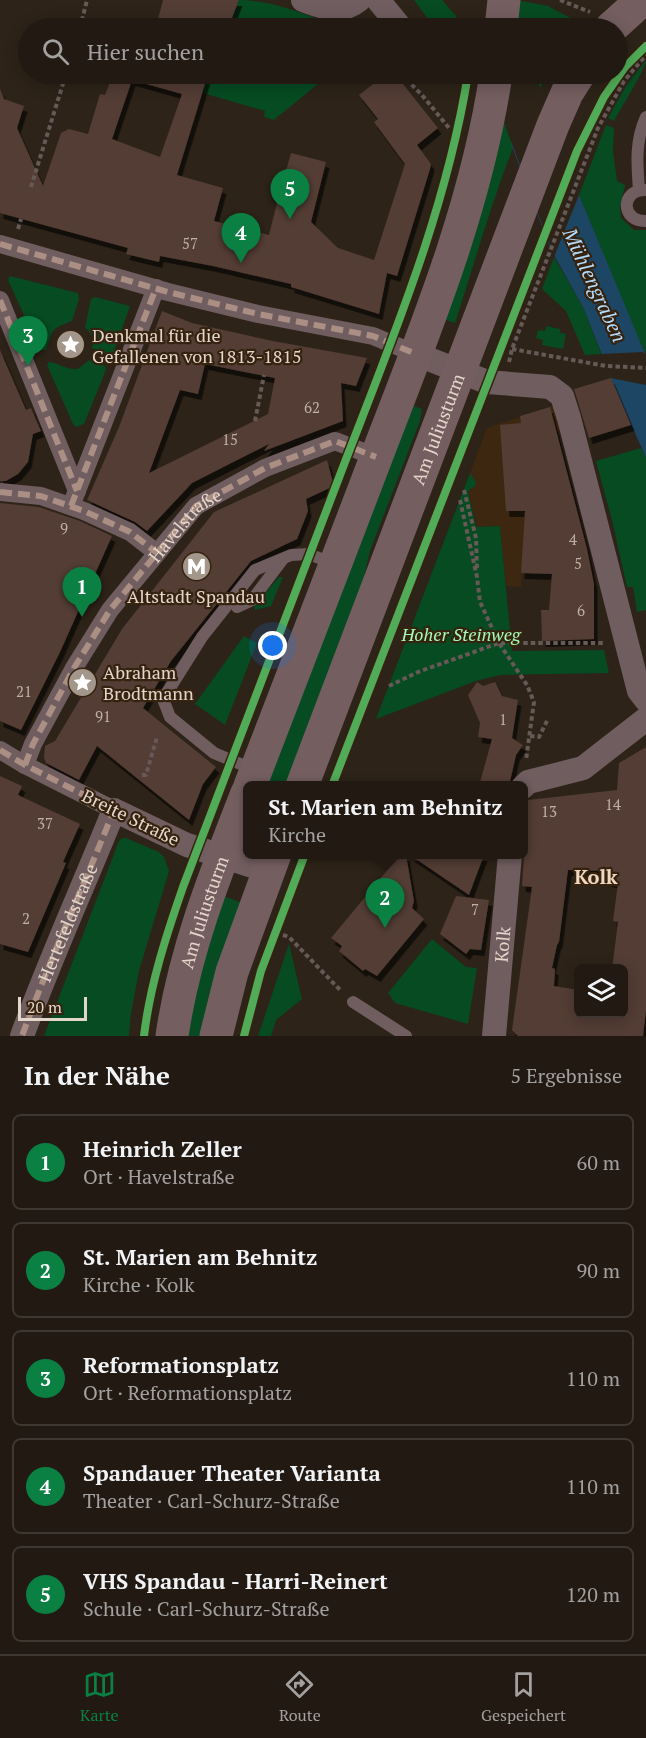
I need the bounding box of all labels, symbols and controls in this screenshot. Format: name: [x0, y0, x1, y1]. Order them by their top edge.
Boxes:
search box: [18, 18, 628, 84]
icon: search: [39, 35, 72, 68]
text: Hier suchen: [87, 37, 204, 66]
pin: 5: [270, 170, 310, 219]
pin: 4: [222, 214, 260, 263]
water label: Mühlengraben: [556, 223, 633, 347]
house number: 57: [182, 233, 198, 253]
pin: 3: [9, 316, 48, 366]
place label: Denkmal für die Gefallenen von 1813-1815: [92, 323, 302, 368]
place icon: Denkmal für die Gefallenen von 1813-1815: [55, 329, 87, 361]
street label: Am Juliusturm: [406, 369, 470, 488]
house number: 62: [304, 397, 320, 417]
house number: 15: [222, 429, 238, 449]
street label: Havelstraße: [143, 482, 226, 567]
house number: 9: [60, 518, 68, 538]
house number: 4: [569, 529, 577, 549]
metro station icon: Altstadt Spandau: [180, 551, 212, 583]
house number: 5: [574, 553, 582, 573]
pin: 1: [62, 568, 101, 617]
place label: Altstadt Spandau: [127, 584, 265, 608]
house number: 6: [577, 600, 585, 620]
park label: Hoher Steinweg: [400, 622, 522, 646]
your location: [258, 631, 287, 660]
place label: Abraham Brodtmann: [103, 660, 194, 705]
place icon: Abraham Brodtmann: [66, 666, 98, 698]
house number: 21: [16, 681, 32, 701]
house number: 91: [95, 706, 111, 726]
house number: 1: [499, 709, 507, 729]
popup: [243, 781, 528, 859]
street label: Breite Straße: [78, 783, 184, 851]
text: St. Marien am Behnitz: [268, 792, 503, 821]
house number: 14: [605, 794, 621, 814]
house number: 13: [541, 801, 557, 821]
house number: 37: [37, 813, 53, 833]
text: Kirche: [268, 821, 326, 848]
street label: Am Juliusturm: [174, 852, 234, 971]
street label: Hertefeldstraße: [32, 860, 103, 985]
district label: Kolk: [574, 863, 618, 890]
pin: 2: [366, 878, 404, 928]
house number: 7: [471, 899, 479, 919]
house number: 2: [22, 908, 30, 928]
street label: Kolk: [489, 925, 516, 963]
map controls: [574, 964, 628, 1018]
button: layers: [574, 964, 628, 1018]
scale bar: [18, 994, 87, 1022]
text: 20 m: [27, 996, 62, 1018]
text: In der Nähe: [24, 1058, 170, 1092]
text: 5 Ergebnisse: [510, 1062, 622, 1089]
text: Heinrich Zeller: [83, 1134, 242, 1163]
text: 1: [40, 1149, 51, 1176]
text: 60 m: [577, 1149, 620, 1176]
text: Ort · Havelstraße: [83, 1163, 235, 1190]
text: St. Marien am Behnitz: [83, 1242, 317, 1271]
text: 2: [40, 1257, 51, 1284]
text: 90 m: [577, 1257, 620, 1284]
text: Kirche · Kolk: [83, 1271, 195, 1298]
text: Reformationsplatz: [83, 1350, 279, 1379]
text: 3: [40, 1365, 51, 1392]
text: 110 m: [566, 1365, 620, 1392]
text: Ort · Reformationsplatz: [83, 1379, 292, 1406]
text: Spandauer Theater Varianta: [83, 1458, 381, 1487]
text: 4: [40, 1473, 51, 1500]
text: 110 m: [566, 1473, 620, 1500]
text: Theater · Carl-Schurz-Straße: [83, 1487, 340, 1514]
text: VHS Spandau - Harri-Reinert: [83, 1566, 388, 1595]
text: 5: [40, 1581, 51, 1608]
text: 120 m: [566, 1581, 620, 1608]
text: Schule · Carl-Schurz-Straße: [83, 1595, 330, 1622]
tab: Karte: [80, 1668, 119, 1726]
tab: Route: [279, 1668, 321, 1726]
tab: Gespeichert: [481, 1668, 566, 1726]

